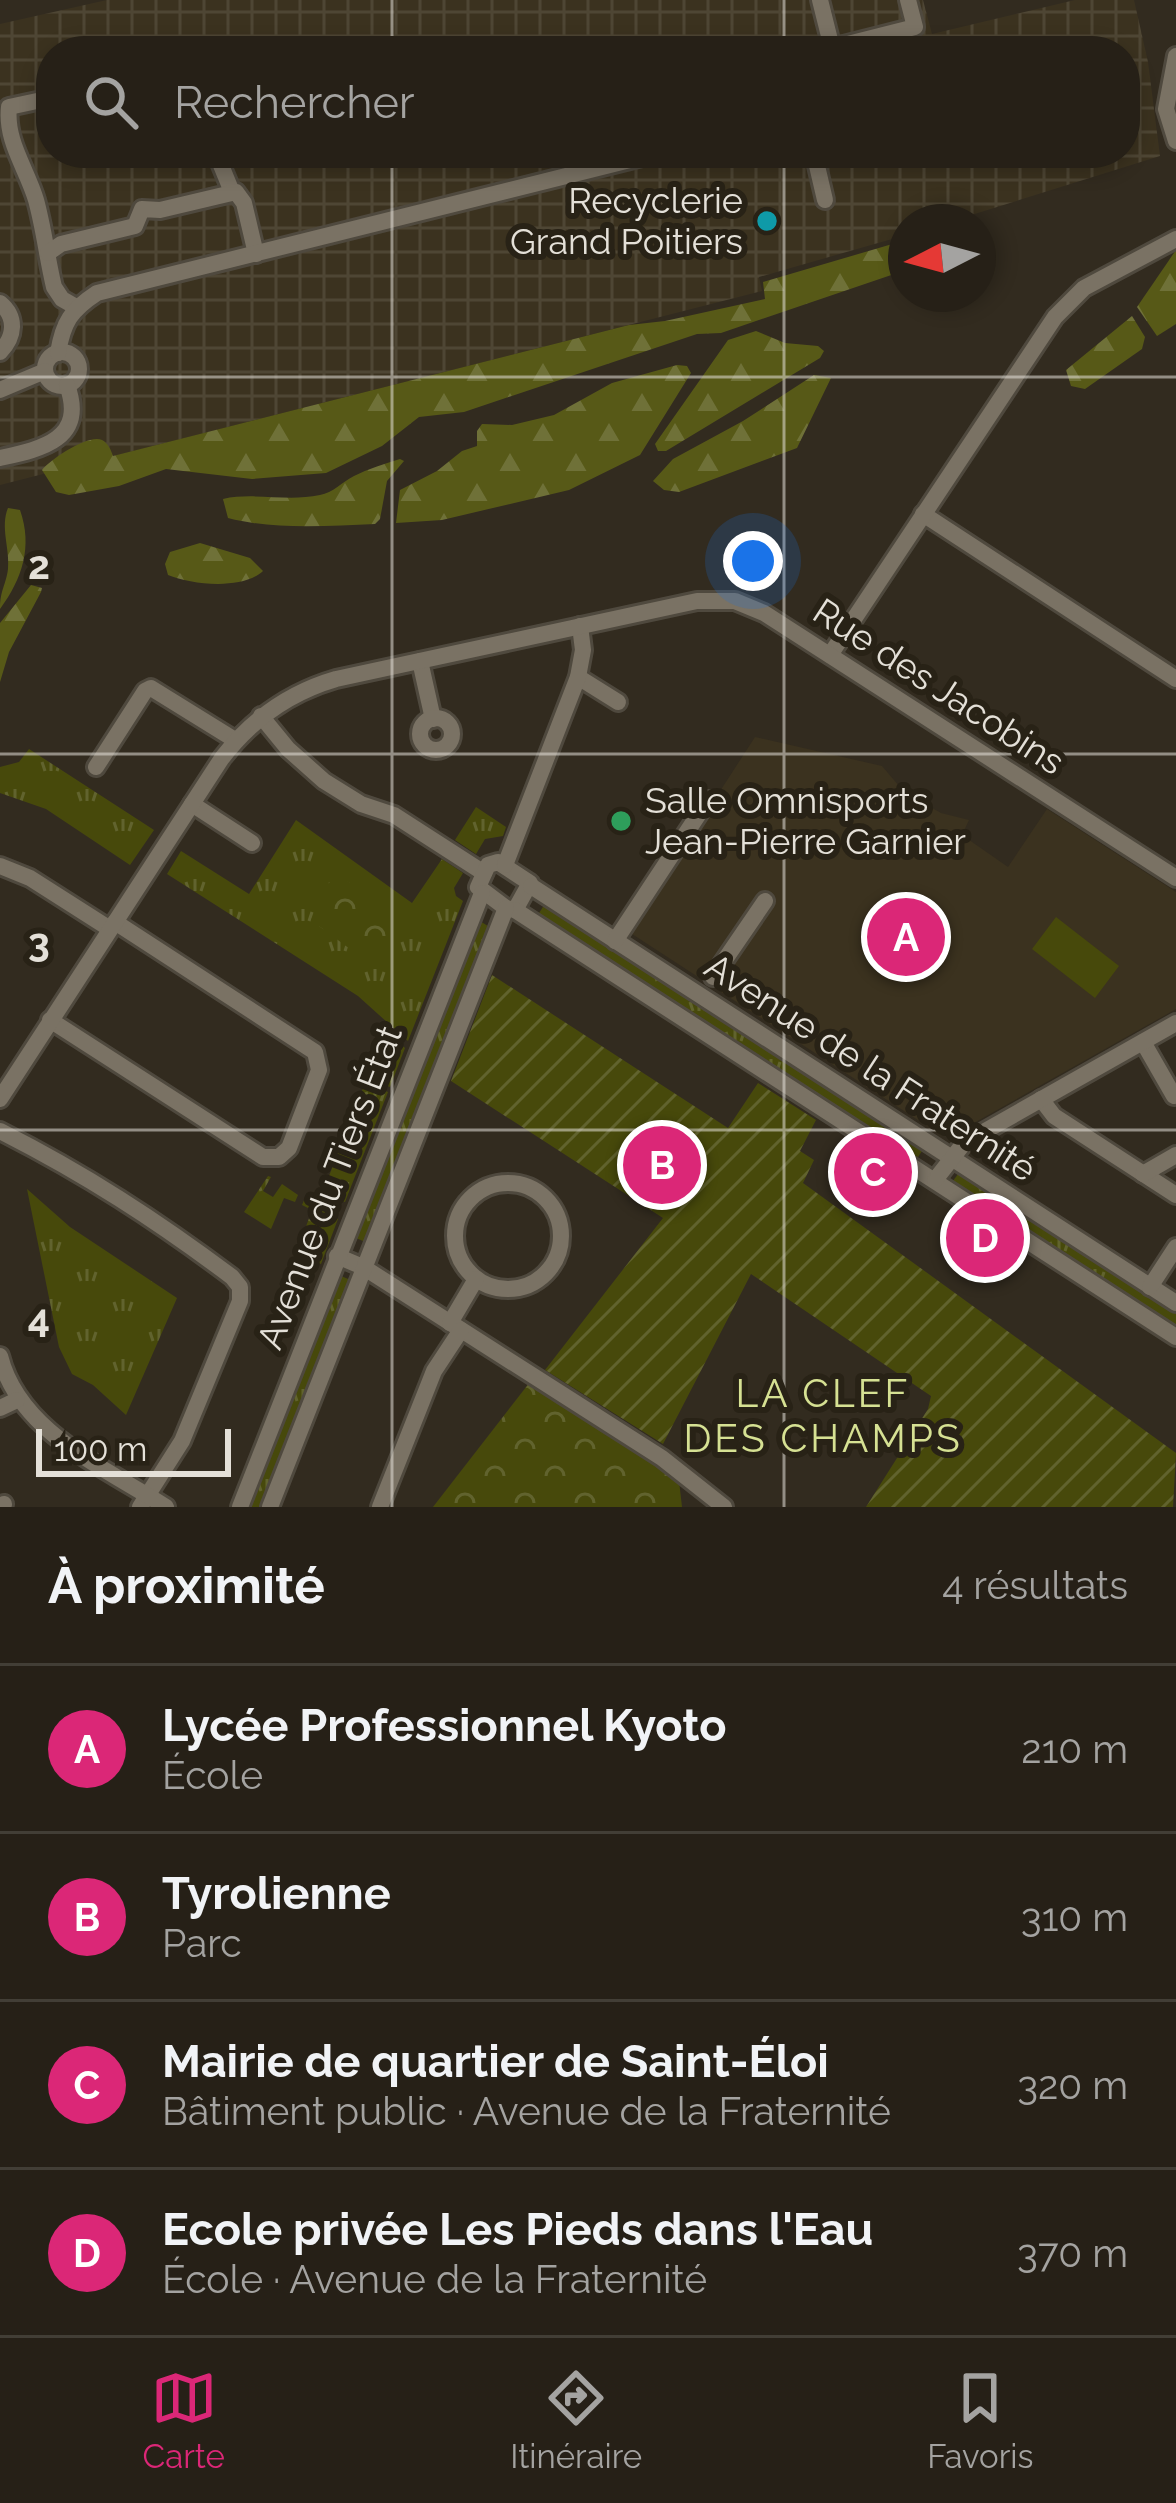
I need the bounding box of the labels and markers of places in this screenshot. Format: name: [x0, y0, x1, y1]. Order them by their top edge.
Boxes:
place label: Recyclerie Grand Poitiers: [510, 179, 743, 262]
marker: Recyclerie Grand Poitiers: [754, 208, 780, 234]
place label: Salle Omnisports Jean-Pierre Garnier: [645, 779, 966, 862]
marker: Salle Omnisports Jean-Pierre Garnier: [608, 808, 634, 834]
pin: A: [867, 892, 945, 982]
pin: B: [623, 1120, 701, 1210]
pin: C: [834, 1127, 912, 1217]
pin: D: [946, 1193, 1024, 1283]

